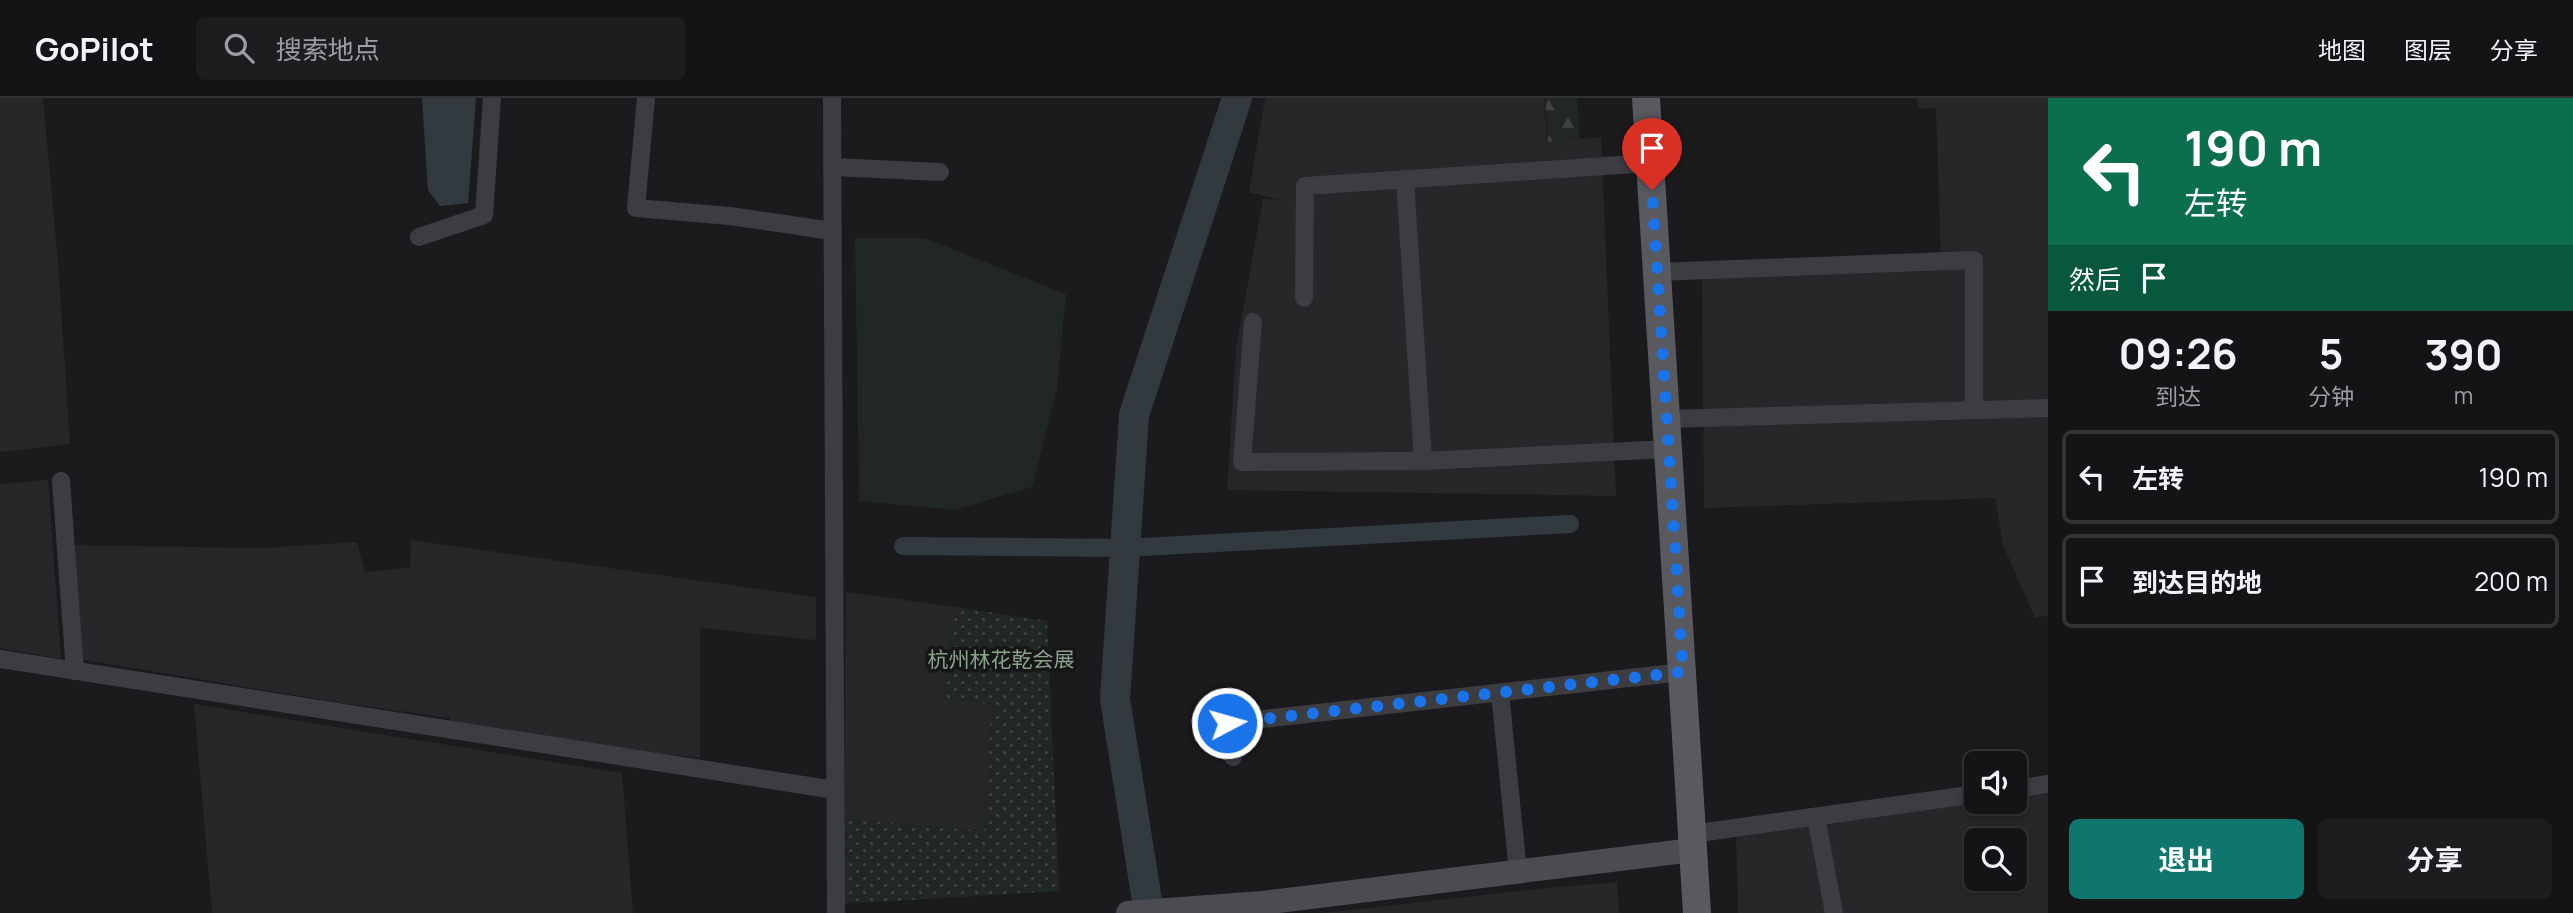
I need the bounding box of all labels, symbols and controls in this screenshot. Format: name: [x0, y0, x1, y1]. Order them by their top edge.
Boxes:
search box: [196, 17, 686, 80]
text: GoPilot: [35, 26, 154, 71]
icon: search: [220, 29, 258, 67]
text: 搜索地点: [276, 31, 380, 67]
text: 地图: [2318, 33, 2366, 66]
text: 图层: [2404, 33, 2452, 66]
text: 分享: [2490, 33, 2538, 66]
text: 190 m: [2184, 114, 2322, 181]
pin: [1622, 118, 1682, 190]
icon: left: [2069, 126, 2160, 217]
icon: arrive: [1633, 129, 1671, 167]
text: 左转: [2184, 181, 2248, 225]
icon: arrive: [2135, 259, 2173, 297]
text: 然后: [2069, 261, 2121, 297]
text: 09:26: [2118, 324, 2238, 382]
text: 5: [2319, 324, 2343, 382]
text: 390: [2424, 325, 2503, 383]
text: m: [2454, 379, 2473, 411]
text: 到达: [2155, 380, 2201, 412]
text: 分钟: [2308, 380, 2354, 412]
icon: left: [2073, 458, 2111, 496]
text: 190 m: [2479, 459, 2548, 495]
text: 左转: [2132, 460, 2184, 496]
icon: arrive: [2073, 562, 2111, 600]
text: 200 m: [2474, 563, 2548, 599]
text: 到达目的地: [2132, 564, 2262, 600]
park label: 杭州林花乾会展: [928, 645, 1075, 673]
position arrow: [1190, 686, 1264, 760]
map controls: [1964, 751, 2027, 891]
button: sound: [1964, 751, 2027, 814]
button: 退出: [2069, 819, 2304, 899]
button: 分享: [2318, 819, 2552, 899]
button: search: [1964, 828, 2027, 891]

